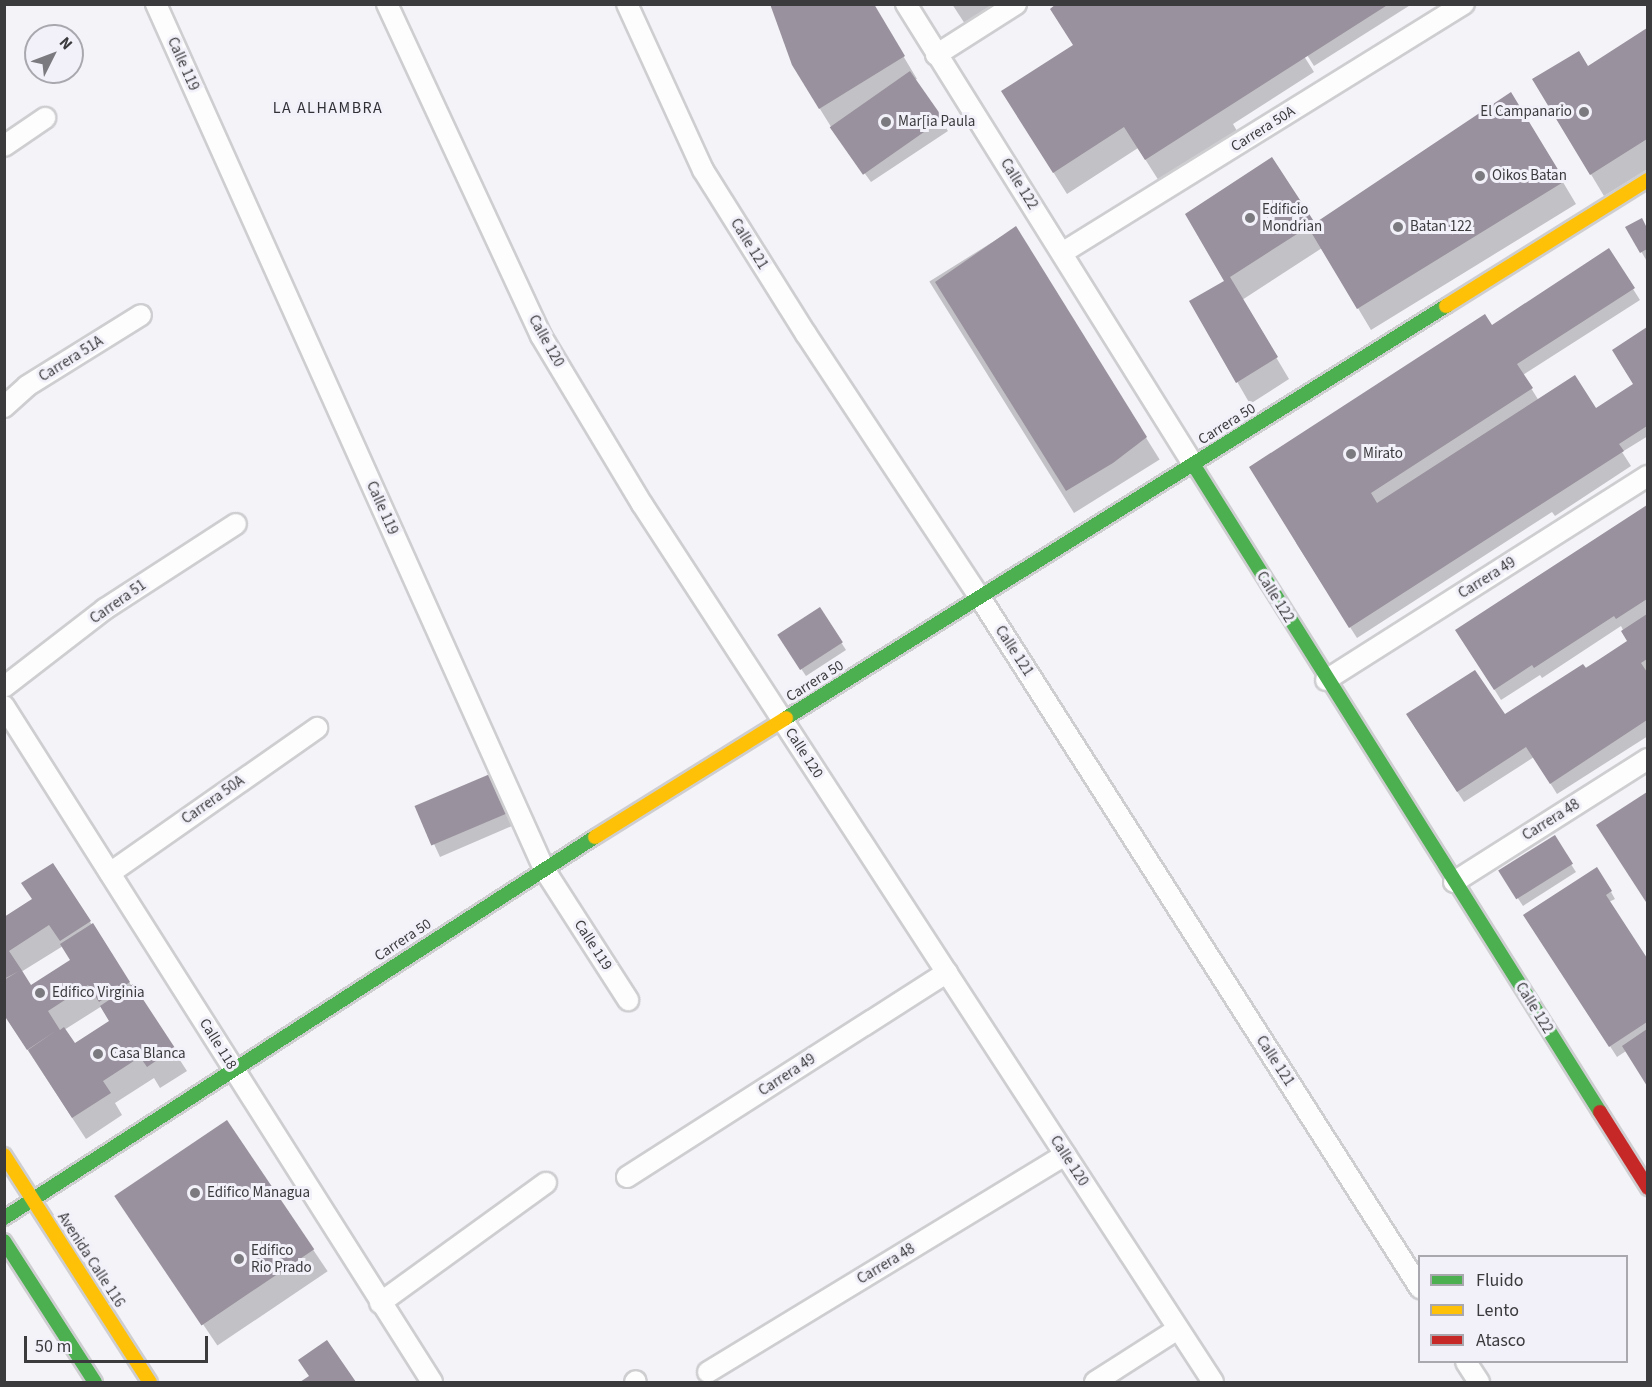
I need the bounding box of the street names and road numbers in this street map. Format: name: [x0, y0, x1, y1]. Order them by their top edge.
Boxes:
street label: Calle 119: [163, 34, 203, 94]
street label: Carrera 50A: [1228, 102, 1298, 156]
street label: Calle 122: [996, 155, 1042, 213]
street label: Calle 121: [726, 215, 772, 273]
street label: Calle 120: [524, 312, 568, 370]
street label: Carrera 51A: [36, 332, 106, 386]
street label: Carrera 50: [1195, 399, 1259, 449]
street label: Calle 119: [362, 478, 402, 538]
street label: Carrera 49: [1455, 553, 1519, 603]
street label: Calle 122: [1252, 568, 1298, 626]
street label: Carrera 51: [87, 576, 149, 628]
street label: Calle 121: [991, 622, 1037, 680]
street label: Carrera 50: [783, 656, 847, 706]
street label: Calle 120: [781, 724, 827, 782]
street label: Carrera 50A: [178, 772, 248, 828]
street label: Carrera 48: [1519, 795, 1583, 845]
street label: Carrera 50: [371, 915, 435, 965]
street label: Calle 119: [570, 916, 616, 974]
street label: Calle 122: [1511, 979, 1557, 1037]
street label: Calle 118: [195, 1015, 241, 1073]
street label: Calle 121: [1252, 1032, 1298, 1090]
street label: Carrera 49: [755, 1050, 819, 1100]
street label: Calle 120: [1046, 1132, 1092, 1190]
street label: Avenida Calle 116: [54, 1209, 128, 1311]
street label: Carrera 48: [854, 1240, 918, 1288]

